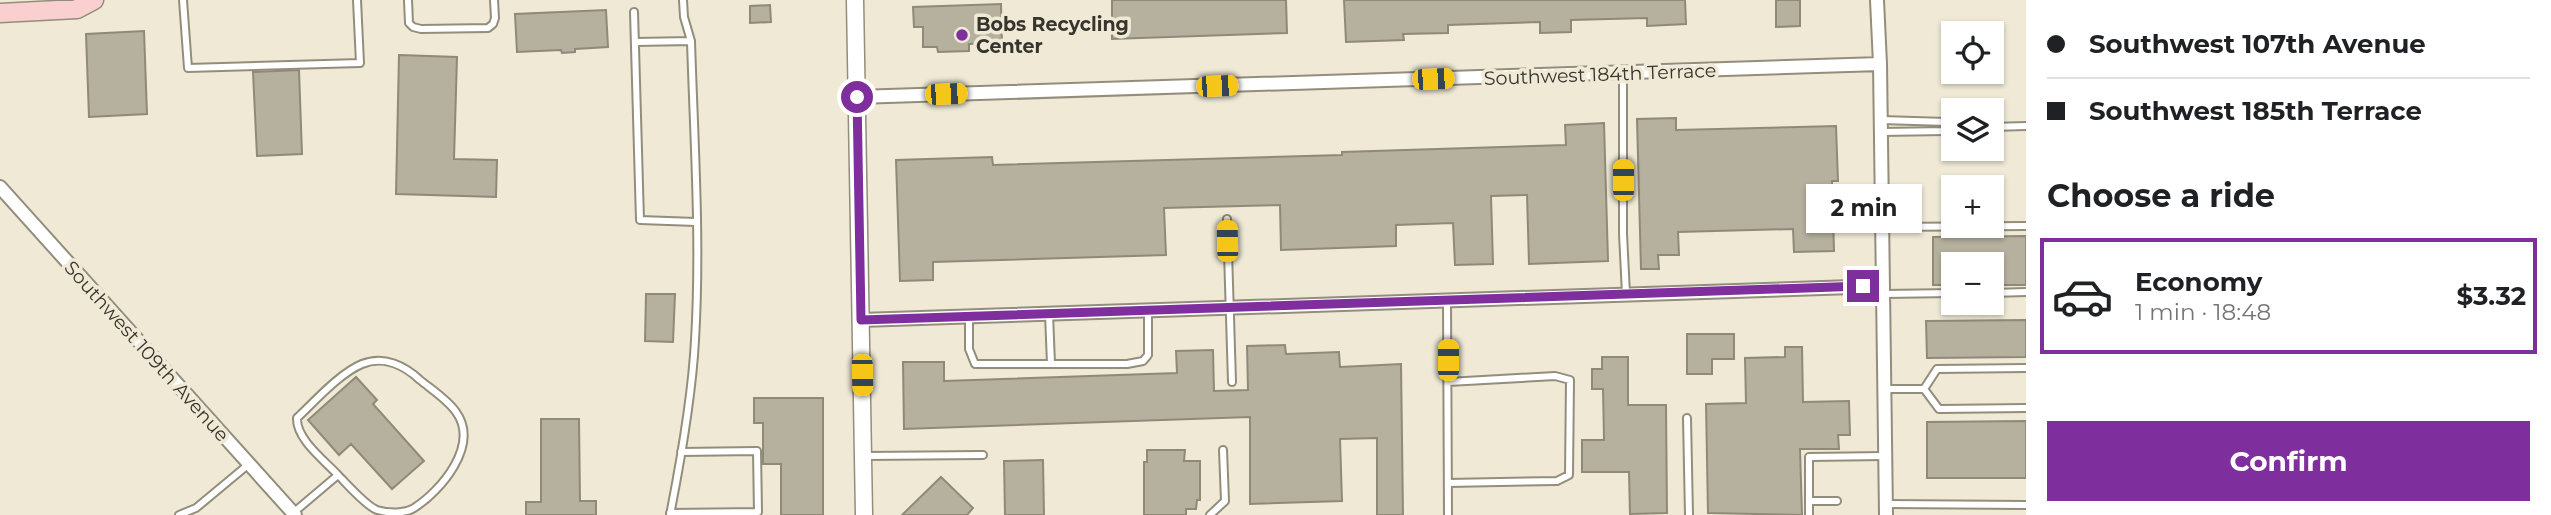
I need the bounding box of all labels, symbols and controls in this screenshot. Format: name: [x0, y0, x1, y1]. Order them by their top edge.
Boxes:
place label: Bobs Recycling Center: [976, 13, 1129, 58]
map controls: [1941, 21, 2004, 315]
button: locate: [1941, 21, 2004, 84]
marker: Bobs Recycling Center: [954, 27, 970, 43]
text: Southwest 107th Avenue: [2089, 28, 2426, 60]
street label: Southwest 184th Terrace: [1483, 59, 1717, 90]
car: [1412, 68, 1455, 90]
car: [1196, 75, 1239, 97]
route start: [841, 81, 873, 113]
car: [925, 83, 968, 105]
text: Southwest 185th Terrace: [2089, 95, 2422, 127]
button: layers: [1941, 98, 2004, 161]
car: [1613, 159, 1634, 201]
button: +: [1941, 175, 2004, 238]
text: Choose a ride: [2047, 176, 2275, 215]
callout: 2 min: [1805, 184, 1921, 233]
text: 2 min: [1830, 194, 1898, 222]
car: [1217, 220, 1238, 262]
button: −: [1941, 252, 2004, 315]
street label: Southwest 109th Avenue: [59, 256, 234, 446]
icon: car: [2051, 265, 2114, 328]
text: Economy: [2135, 266, 2262, 298]
route end: [1847, 270, 1879, 302]
text: $3.32: [2456, 280, 2526, 312]
text: 1 min · 18:48: [2135, 298, 2271, 326]
car: [1438, 339, 1459, 381]
car: [852, 354, 873, 396]
button: Confirm: [2047, 421, 2530, 501]

